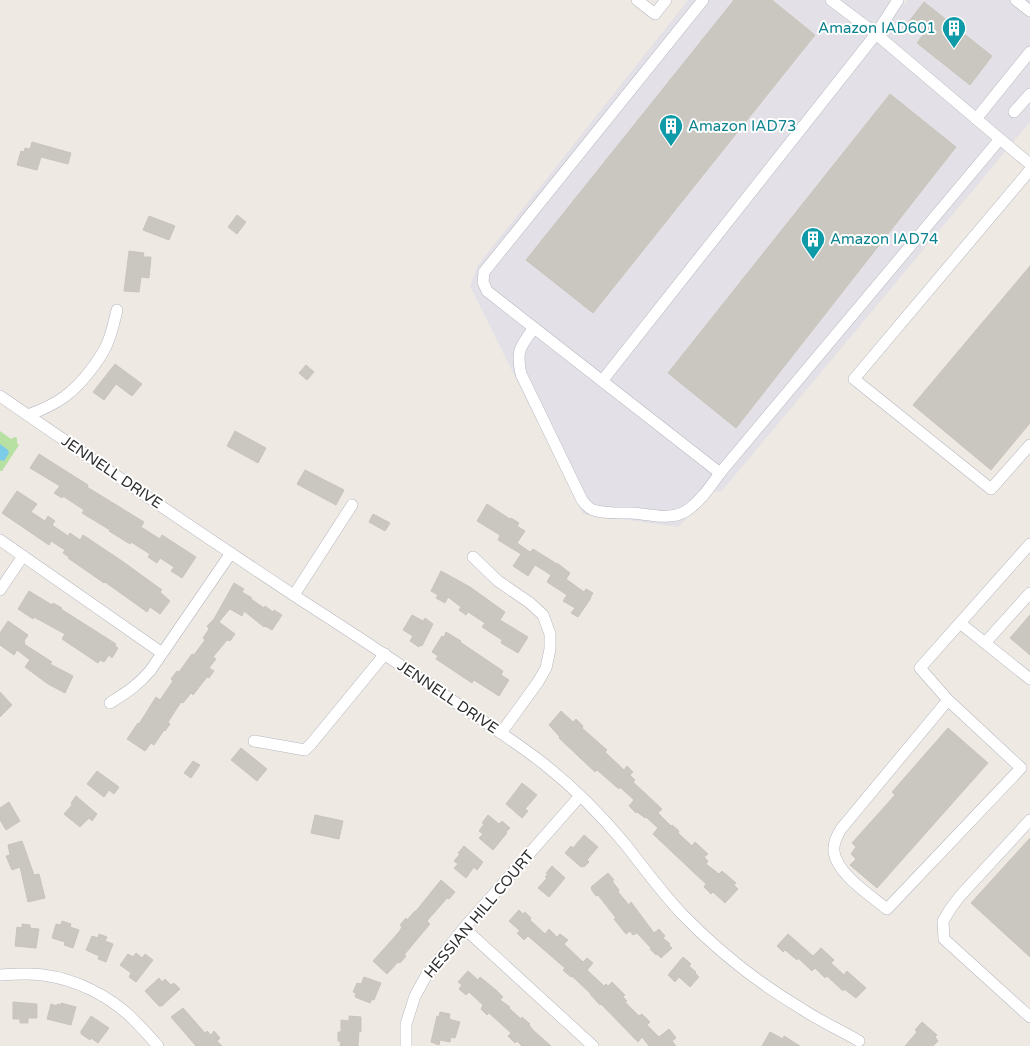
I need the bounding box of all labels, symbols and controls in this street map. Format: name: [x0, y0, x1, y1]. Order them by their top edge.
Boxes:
building icon: Amazon IAD601: [941, 15, 967, 49]
place label: Amazon IAD601: [818, 19, 936, 37]
building icon: Amazon IAD73: [658, 113, 684, 147]
place label: Amazon IAD73: [688, 117, 797, 135]
building icon: Amazon IAD74: [800, 226, 826, 260]
place label: Amazon IAD74: [830, 230, 939, 248]
street label: JENNELL DRIVE: [58, 432, 166, 512]
street label: JENNELL DRIVE: [394, 657, 502, 737]
street label: HESSIAN HILL COURT: [420, 847, 538, 981]

